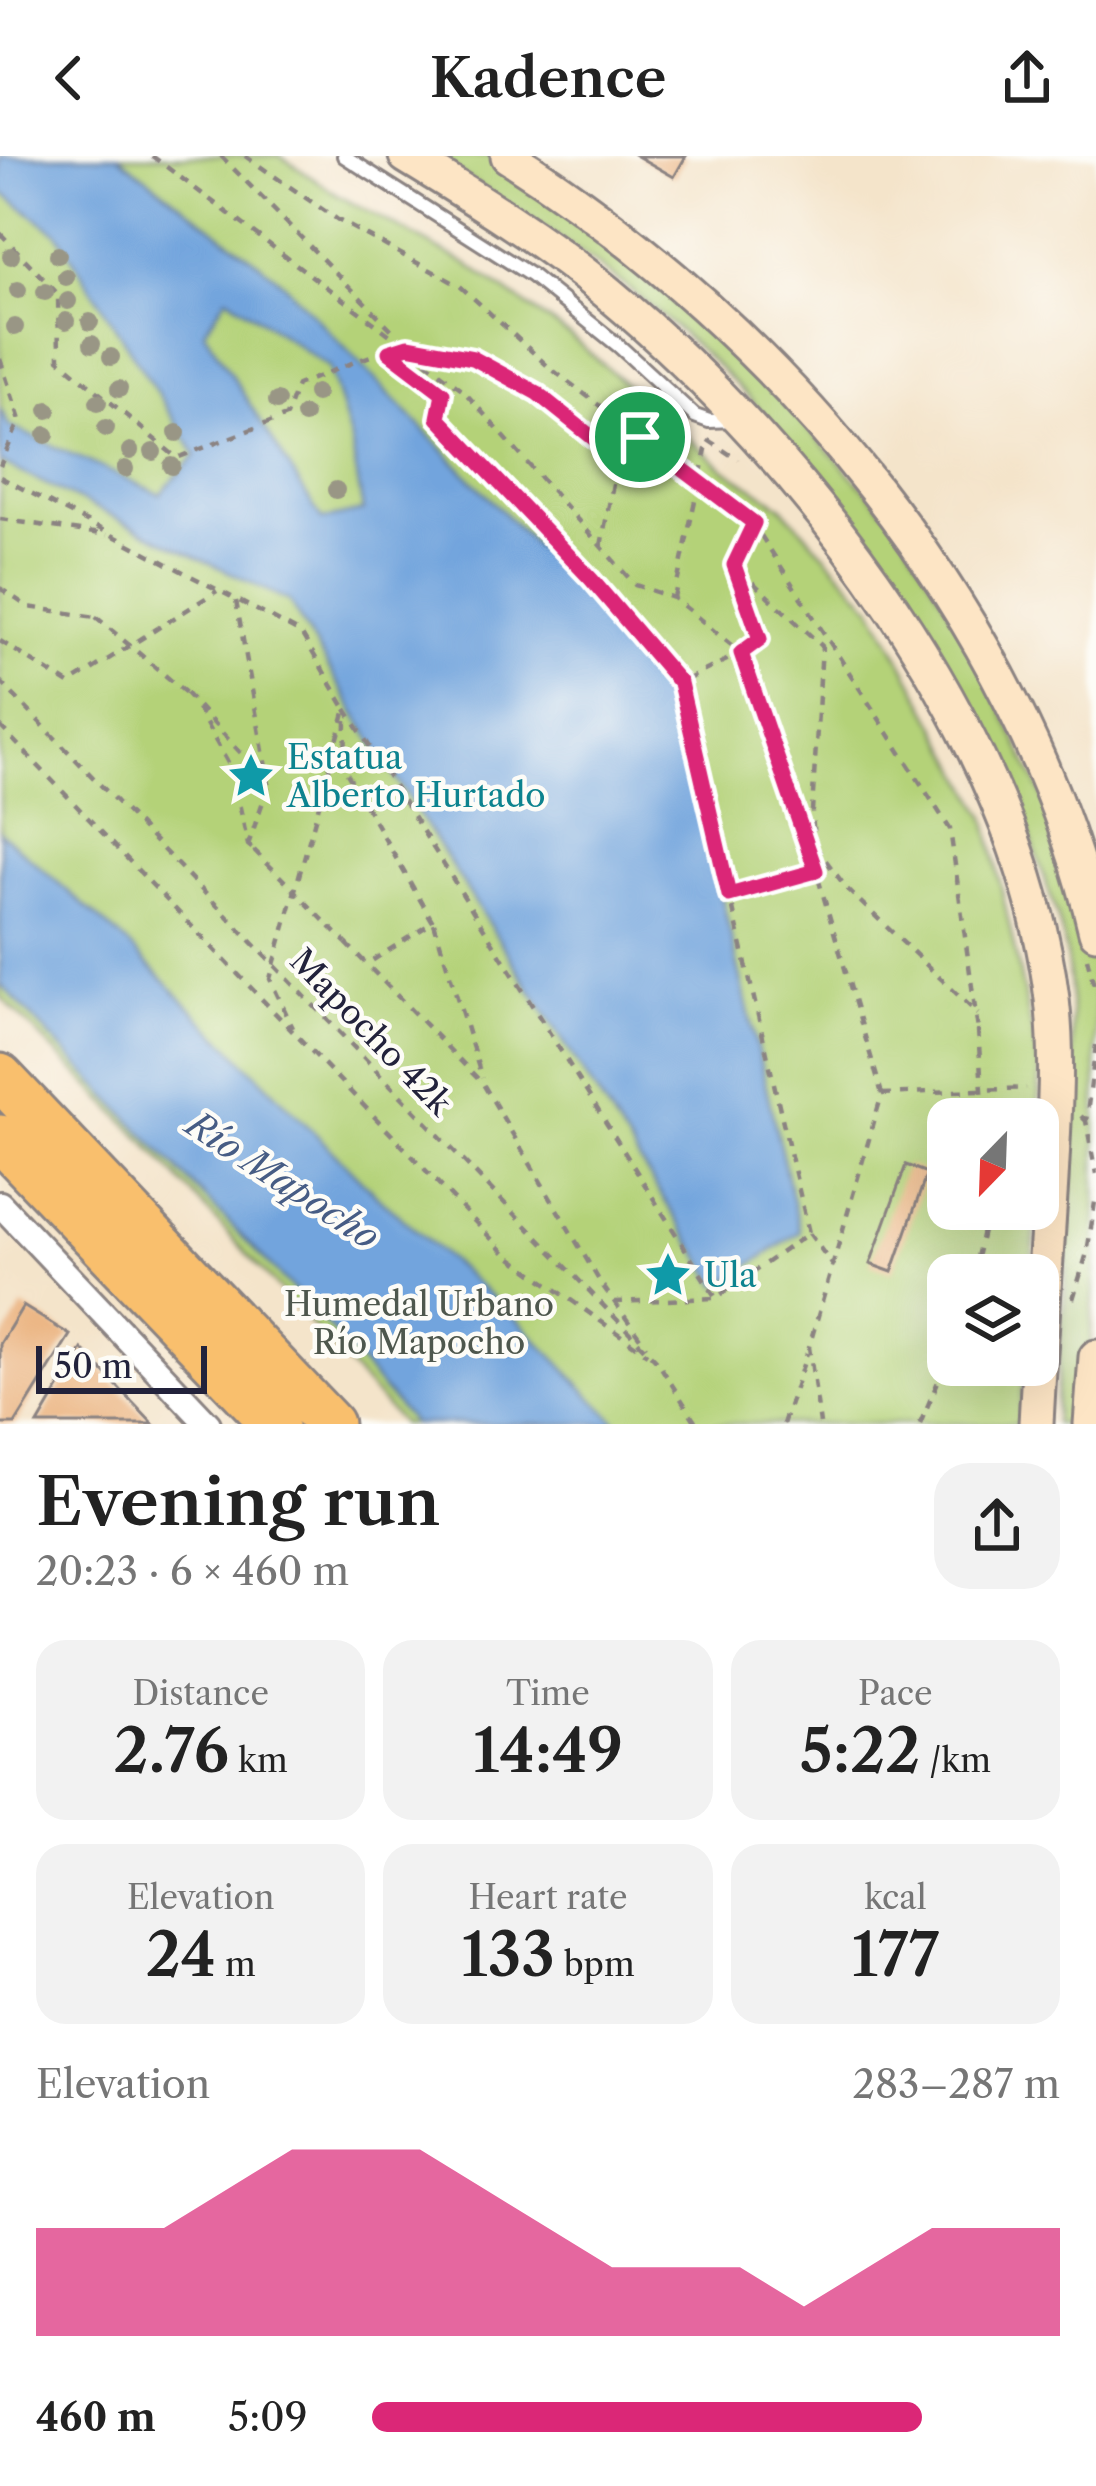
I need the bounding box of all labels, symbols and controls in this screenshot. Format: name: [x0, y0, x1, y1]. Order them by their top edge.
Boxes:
icon: back: [36, 45, 102, 111]
text: Kadence: [430, 45, 666, 111]
icon: share: [994, 45, 1060, 111]
pin: [589, 386, 691, 488]
icon: arrive: [607, 404, 673, 470]
place label: Estatua Alberto Hurtado: [286, 737, 546, 816]
place icon: Estatua Alberto Hurtado: [226, 751, 276, 801]
street label: Mapocho 42k: [282, 940, 462, 1125]
north arrow: [927, 1098, 1059, 1230]
map controls: [927, 1098, 1059, 1386]
water label: Río Mapocho: [176, 1100, 387, 1258]
place icon: Ula: [643, 1250, 693, 1300]
button: layers: [927, 1254, 1059, 1386]
place label: Ula: [704, 1255, 757, 1296]
park label: Humedal Urbano Río Mapocho: [284, 1284, 554, 1363]
scale bar: [36, 1340, 207, 1393]
text: 50 m: [54, 1346, 132, 1387]
text: Evening run: [36, 1461, 440, 1542]
button: share: [934, 1463, 1060, 1589]
text: 20:23 · 6 × 460 m: [36, 1547, 349, 1595]
text: Distance: [132, 1673, 269, 1714]
text: Time: [506, 1673, 590, 1714]
text: Pace: [858, 1673, 933, 1714]
text: 2.76: [114, 1714, 229, 1788]
text: 14:49: [473, 1714, 623, 1788]
text: 5:22: [800, 1714, 920, 1788]
text: km: [229, 1740, 288, 1781]
text: /km: [920, 1740, 991, 1781]
text: Elevation: [127, 1877, 274, 1918]
text: Heart rate: [468, 1877, 628, 1918]
text: kcal: [864, 1877, 926, 1918]
text: 24: [146, 1918, 216, 1992]
text: 133: [461, 1918, 555, 1992]
text: 177: [851, 1918, 939, 1992]
text: m: [216, 1944, 256, 1985]
text: bpm: [555, 1944, 635, 1985]
text: Elevation: [36, 2060, 210, 2108]
text: 283–287 m: [853, 2060, 1060, 2108]
text: 460 m: [36, 2393, 156, 2441]
text: 5:09: [228, 2393, 308, 2441]

